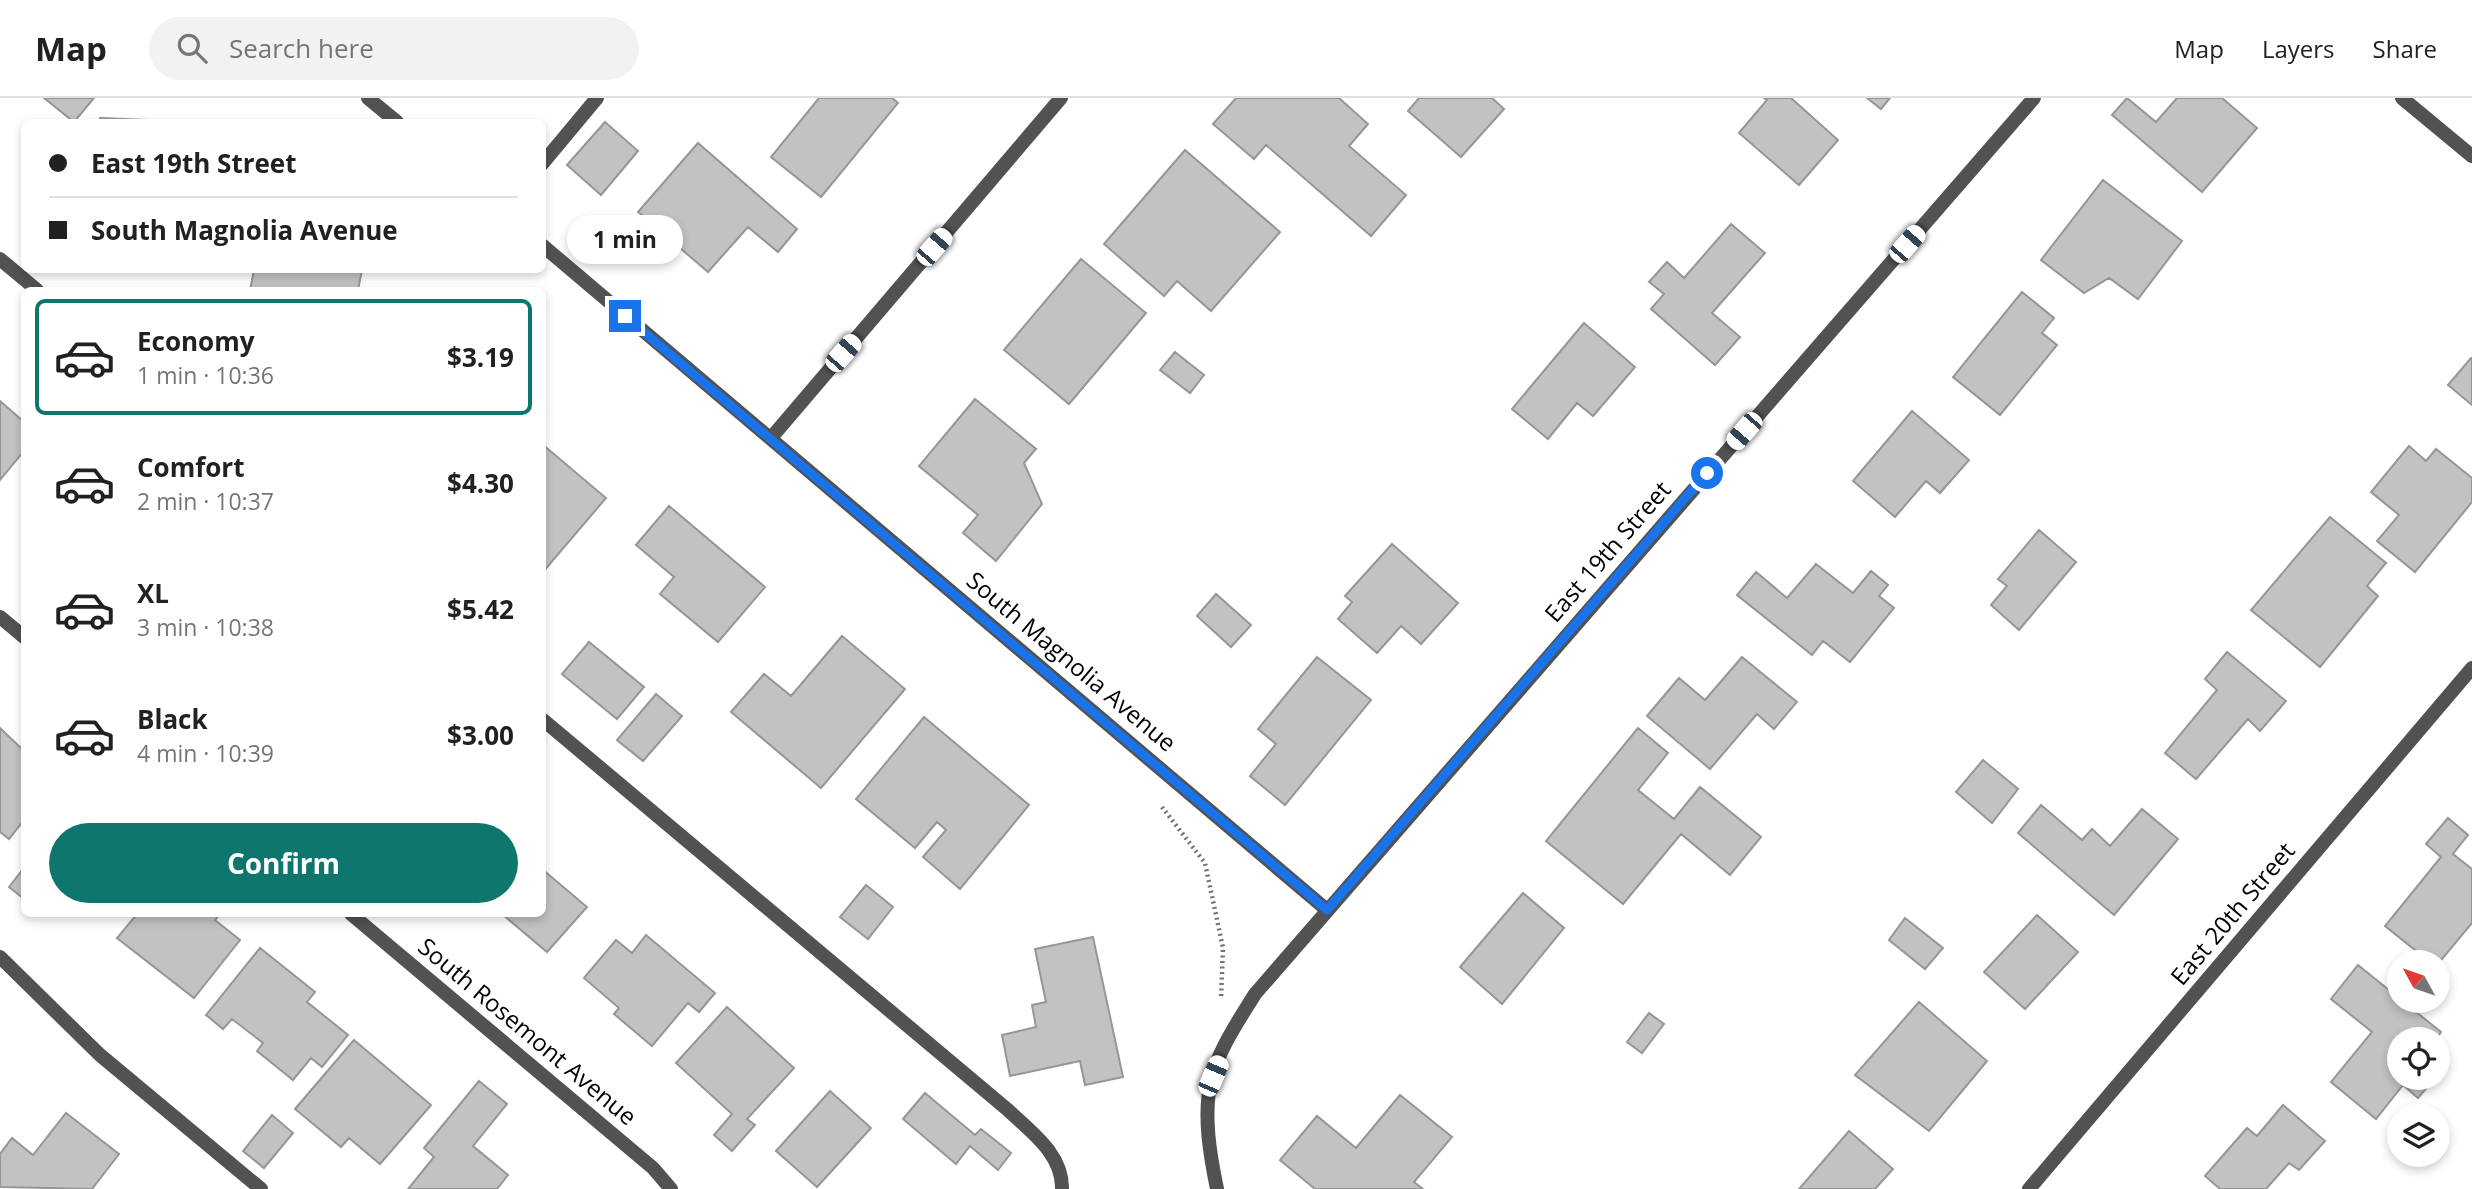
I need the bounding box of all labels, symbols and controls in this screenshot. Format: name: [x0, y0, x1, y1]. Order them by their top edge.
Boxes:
search box: [149, 17, 639, 80]
text: Map: [35, 26, 107, 71]
icon: search: [173, 29, 211, 67]
text: Search here: [229, 30, 374, 66]
text: Map: [2174, 32, 2224, 65]
text: Layers: [2262, 32, 2335, 65]
text: Share: [2373, 32, 2437, 65]
text: East 19th Street: [91, 145, 297, 181]
text: South Magnolia Avenue: [91, 212, 398, 248]
callout: 1 min: [567, 214, 683, 264]
car: [1886, 221, 1929, 267]
text: 1 min: [593, 223, 657, 255]
car: [913, 224, 956, 270]
route end: [609, 300, 641, 332]
text: Economy: [137, 323, 255, 359]
icon: car: [53, 326, 116, 389]
car: [822, 330, 865, 376]
text: $3.19: [447, 339, 514, 375]
text: 1 min · 10:36: [137, 359, 274, 391]
car: [1723, 408, 1766, 454]
text: Comfort: [137, 449, 244, 485]
icon: car: [53, 452, 116, 515]
route start: [1691, 457, 1723, 489]
text: $4.30: [447, 465, 514, 501]
street label: East 19th Street: [1536, 473, 1677, 629]
text: 2 min · 10:37: [137, 485, 274, 517]
street label: South Magnolia Avenue: [960, 563, 1184, 758]
text: XL: [137, 575, 169, 611]
icon: car: [53, 578, 116, 641]
text: $5.42: [447, 591, 514, 627]
text: 3 min · 10:38: [137, 611, 274, 643]
text: Black: [137, 701, 208, 737]
icon: car: [53, 704, 116, 767]
text: $3.00: [447, 717, 514, 753]
text: 4 min · 10:39: [137, 737, 274, 769]
button: Confirm: [49, 823, 518, 903]
street label: East 20th Street: [2162, 835, 2301, 991]
street label: South Rosemont Avenue: [412, 930, 644, 1132]
north arrow: [2387, 950, 2450, 1013]
map controls: [2387, 950, 2450, 1167]
button: locate: [2387, 1027, 2450, 1090]
car: [1196, 1053, 1231, 1099]
button: layers: [2387, 1104, 2450, 1167]

